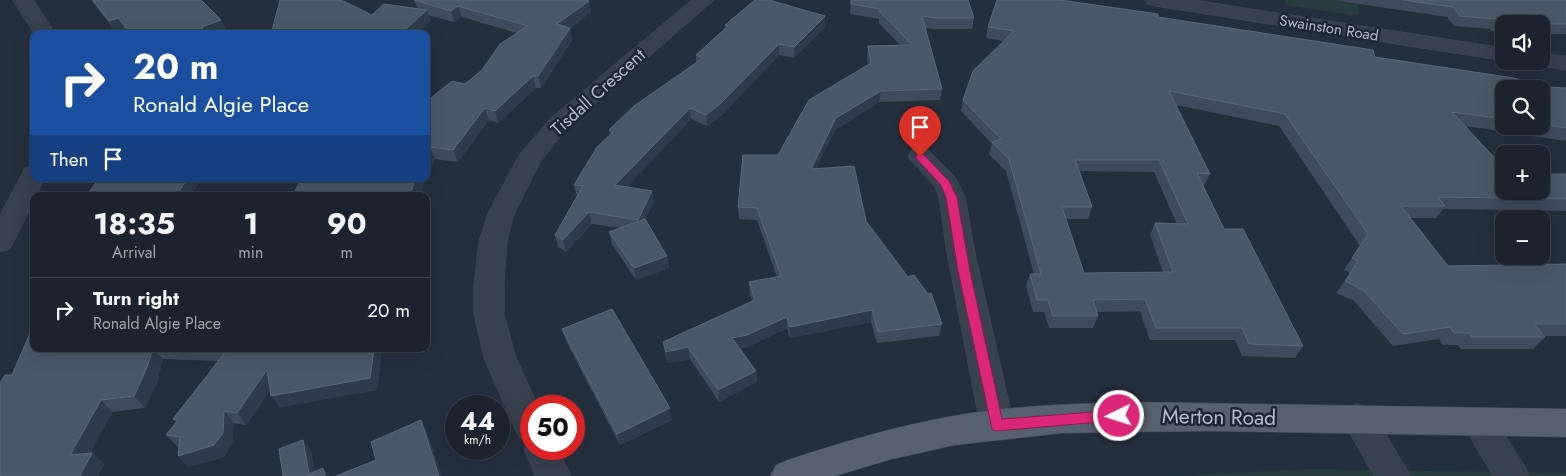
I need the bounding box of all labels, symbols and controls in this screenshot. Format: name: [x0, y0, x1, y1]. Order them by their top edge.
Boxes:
street label: Swainston Road: [1278, 9, 1380, 47]
map controls: [1495, 15, 1550, 265]
button: sound: [1495, 15, 1550, 70]
text: 20 m: [133, 42, 218, 92]
street label: Tisdall Crescent: [545, 42, 652, 142]
icon: right: [50, 50, 115, 115]
button: search: [1495, 80, 1550, 135]
text: Ronald Algie Place: [133, 88, 309, 120]
pin: [899, 106, 941, 157]
icon: arrive: [906, 113, 934, 141]
icon: arrive: [99, 145, 127, 173]
button: +: [1495, 145, 1550, 200]
text: Then: [50, 146, 89, 173]
text: 18:35: [93, 202, 175, 245]
text: 1: [243, 202, 259, 245]
text: 90: [327, 202, 367, 245]
button: −: [1495, 210, 1550, 265]
text: Arrival: [112, 241, 156, 264]
text: min: [238, 241, 263, 264]
text: m: [340, 241, 353, 264]
text: Turn right: [93, 285, 179, 312]
icon: right: [50, 296, 78, 324]
text: 20 m: [367, 297, 410, 324]
text: Ronald Algie Place: [93, 312, 221, 335]
position arrow: [1092, 389, 1144, 441]
speed limit sign: 50: [520, 395, 585, 460]
street label: Merton Road: [1162, 401, 1276, 433]
text: 44: [460, 403, 495, 439]
text: km/h: [464, 431, 491, 449]

